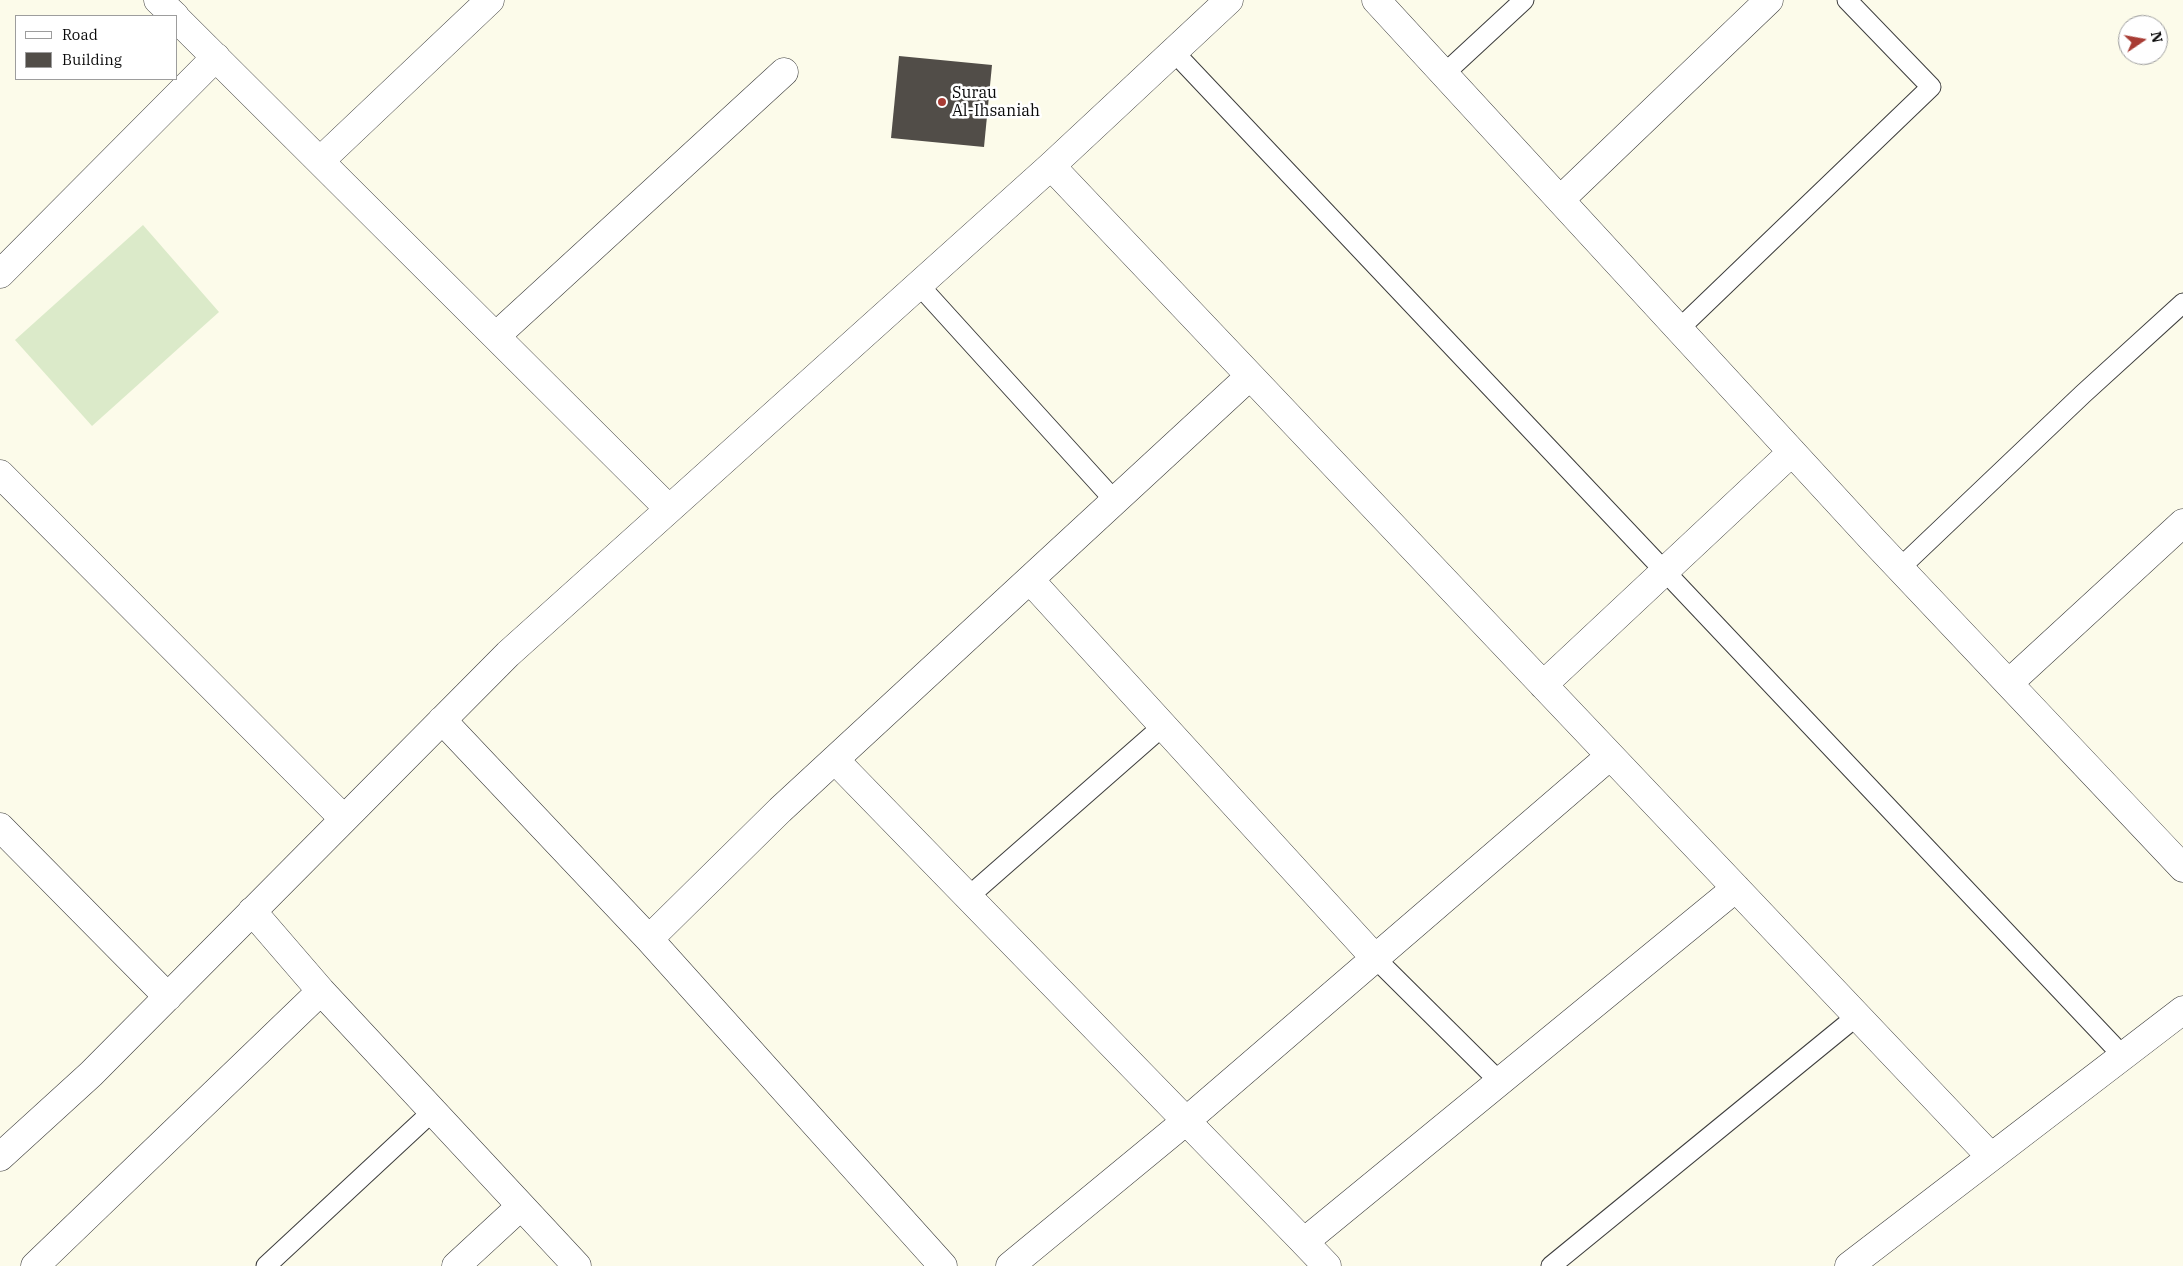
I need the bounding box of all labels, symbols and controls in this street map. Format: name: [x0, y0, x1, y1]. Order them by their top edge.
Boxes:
legend: [15, 15, 178, 80]
north arrow: [2118, 15, 2168, 65]
text: Road: [62, 25, 98, 44]
text: N: [2147, 30, 2167, 44]
text: Building: [62, 50, 122, 69]
place label: Surau Al-Ihsaniah: [952, 83, 1040, 121]
marker: Surau Al-Ihsaniah: [936, 96, 948, 108]

